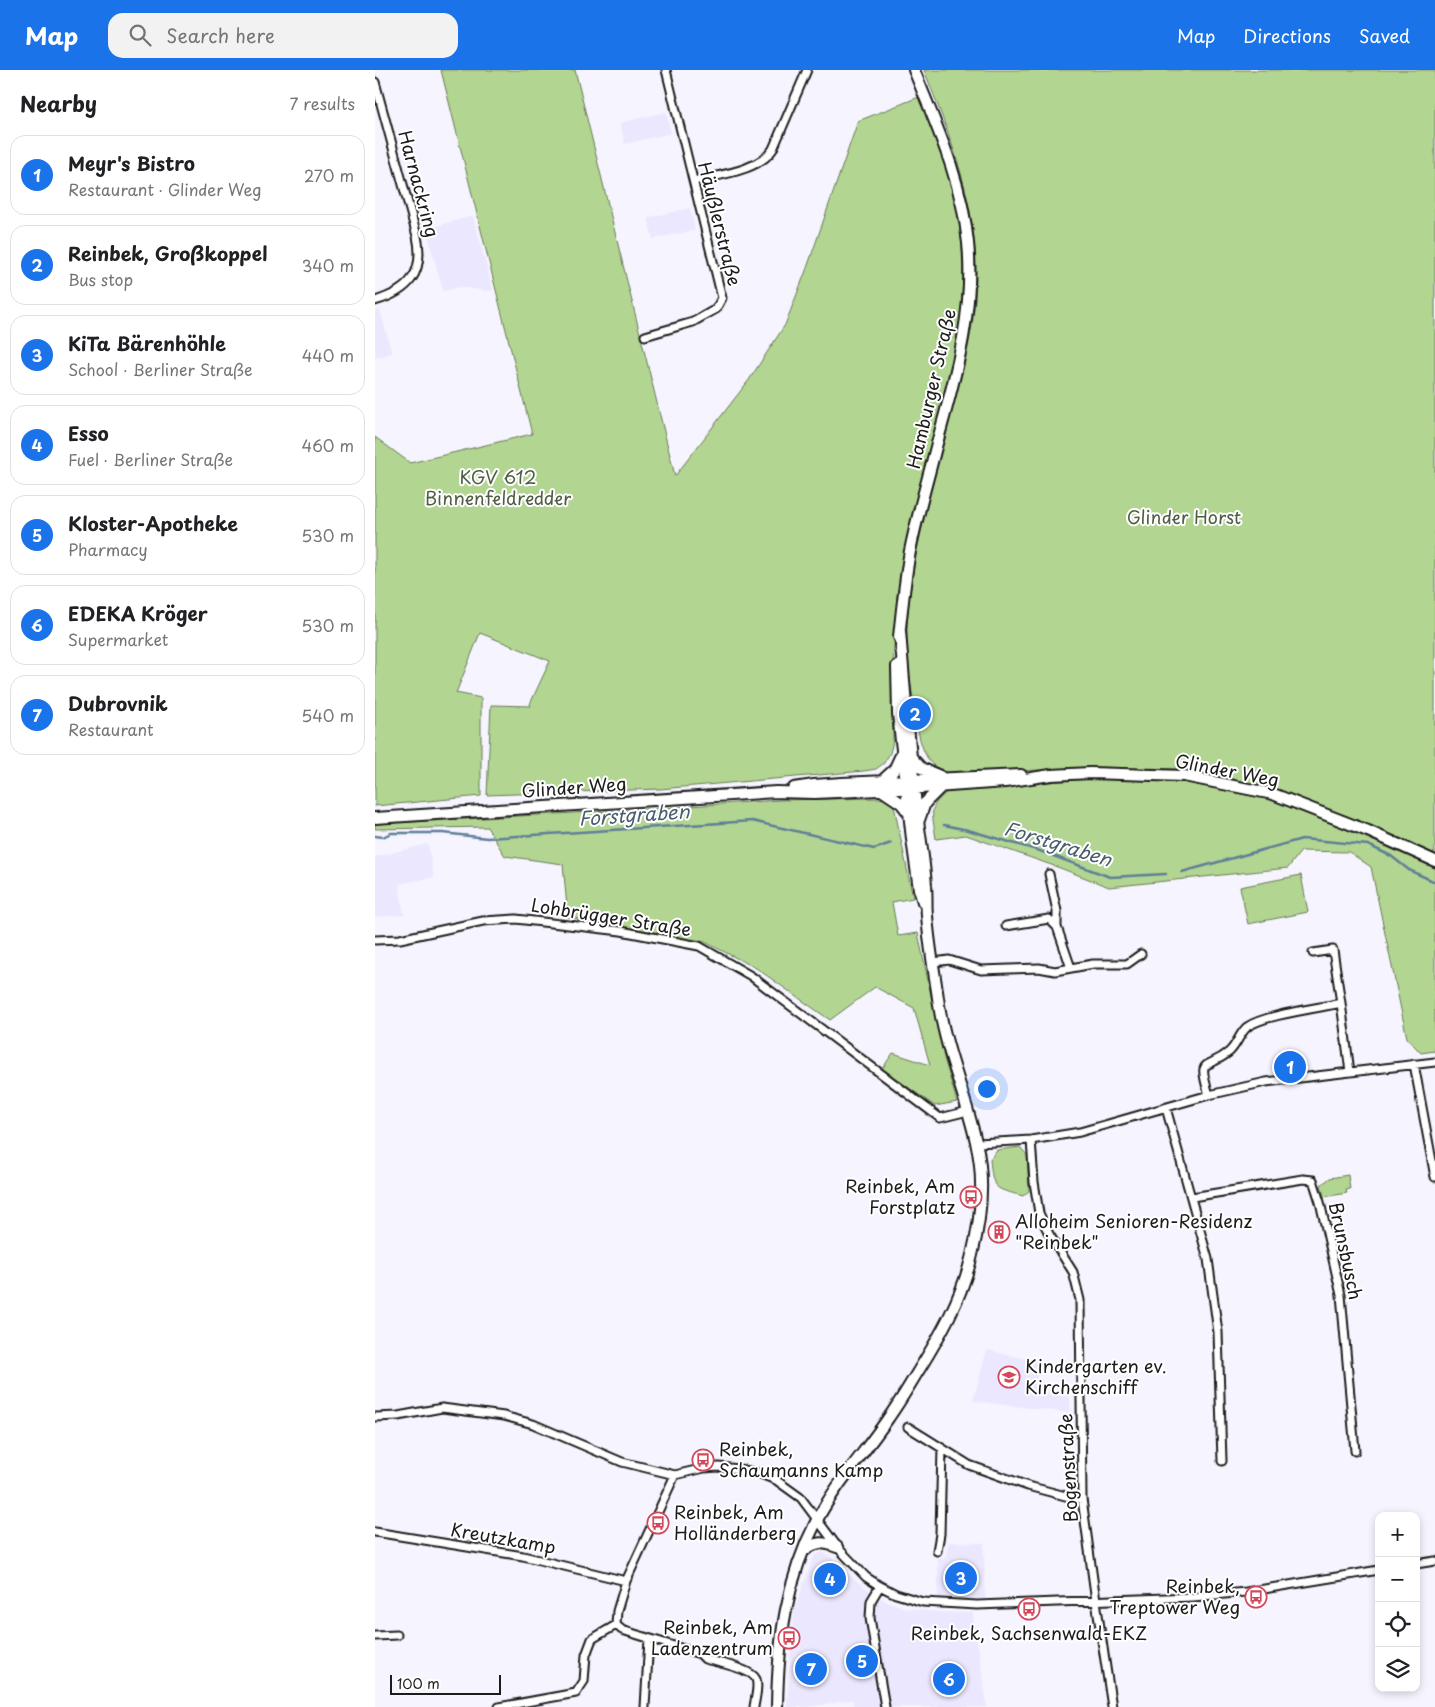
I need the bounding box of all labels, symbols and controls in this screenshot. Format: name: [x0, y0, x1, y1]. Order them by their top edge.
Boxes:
search box: [108, 13, 458, 58]
text: Map: [25, 17, 78, 53]
icon: search: [126, 21, 154, 49]
text: Search here: [166, 21, 275, 49]
text: Map: [1177, 22, 1215, 49]
text: Directions: [1243, 22, 1331, 49]
text: Saved: [1359, 22, 1410, 49]
text: Nearby: [20, 87, 97, 119]
text: 7 results: [290, 91, 355, 115]
street label: Harnackring: [392, 127, 447, 240]
text: Meyr's Bistro: [68, 149, 195, 177]
street label: Häußlerstraße: [692, 159, 749, 289]
text: 1: [33, 163, 41, 187]
text: 270 m: [304, 163, 354, 187]
text: Restaurant · Glinder Weg: [68, 177, 262, 201]
text: Reinbek, Großkoppel: [68, 239, 267, 267]
text: 2: [31, 253, 43, 277]
text: 340 m: [302, 253, 354, 277]
text: Bus stop: [68, 267, 133, 291]
street label: Hamburger Straße: [899, 306, 962, 471]
text: KiTa Bärenhöhle: [68, 329, 226, 357]
text: 3: [32, 343, 42, 367]
text: 440 m: [302, 343, 354, 367]
text: School · Berliner Straße: [68, 357, 253, 381]
text: Esso: [68, 419, 109, 447]
text: 4: [32, 433, 42, 457]
text: 460 m: [302, 433, 354, 457]
text: Fuel · Berliner Straße: [68, 447, 233, 471]
park label: KGV 612 Binnenfeldredder: [425, 463, 572, 511]
park label: Glinder Horst: [1127, 503, 1241, 530]
text: Kloster-Apotheke: [68, 509, 238, 537]
text: 5: [32, 523, 42, 547]
text: 530 m: [301, 523, 354, 547]
text: Pharmacy: [68, 537, 148, 561]
text: EDEKA Kröger: [68, 599, 208, 627]
text: 6: [31, 613, 43, 637]
text: 530 m: [301, 613, 354, 637]
text: Supermarket: [68, 627, 168, 651]
text: Dubrovnik: [68, 689, 168, 717]
pin: 2: [899, 695, 931, 733]
text: 7: [32, 703, 42, 727]
text: 540 m: [301, 703, 354, 727]
text: Restaurant: [68, 717, 154, 741]
street label: Glinder Weg: [1173, 746, 1281, 793]
street label: Glinder Weg: [521, 769, 627, 804]
water label: Forstgraben: [578, 796, 691, 832]
water label: Forstgraben: [1001, 813, 1116, 873]
street label: Lohbrügger Straße: [529, 891, 693, 942]
pin: 1: [1274, 1048, 1306, 1086]
your location: [974, 1076, 1000, 1102]
place label: Reinbek, Am Forstplatz: [845, 1172, 955, 1220]
bus stop icon: Reinbek, Am Forstplatz: [959, 1185, 983, 1209]
street label: Brunsbusch: [1323, 1199, 1370, 1302]
place label: Alloheim Senioren-Residenz "Reinbek": [1015, 1207, 1253, 1255]
building icon: Alloheim Senioren-Residenz "Reinbek": [987, 1220, 1011, 1244]
place label: Kindergarten ev. Kirchenschiff: [1025, 1352, 1167, 1400]
school or university icon: Kindergarten ev. Kirchenschiff: [997, 1365, 1021, 1389]
street label: Bogenstraße: [1051, 1413, 1084, 1523]
place label: Reinbek, Schaumanns Kamp: [719, 1435, 883, 1483]
bus stop icon: Reinbek, Schaumanns Kamp: [691, 1448, 715, 1472]
place label: Reinbek, Am Holländerberg: [674, 1498, 796, 1546]
bus stop icon: Reinbek, Am Holländerberg: [646, 1511, 670, 1535]
map controls: [1375, 1512, 1420, 1692]
button: +: [1375, 1512, 1420, 1557]
street label: Kreutzkamp: [449, 1515, 558, 1560]
button: −: [1375, 1557, 1420, 1602]
pin: 3: [945, 1559, 977, 1597]
pin: 4: [814, 1560, 846, 1598]
place label: Reinbek, Treptower Weg: [1109, 1572, 1240, 1620]
bus stop icon: Reinbek, Treptower Weg: [1244, 1585, 1268, 1609]
bus stop icon: Reinbek, Sachsenwald-EKZ: [1017, 1597, 1041, 1621]
button: locate: [1375, 1602, 1420, 1647]
place label: Reinbek, Am Ladenzentrum: [651, 1613, 773, 1661]
place label: Reinbek, Sachsenwald-EKZ: [911, 1619, 1147, 1646]
bus stop icon: Reinbek, Am Ladenzentrum: [777, 1626, 801, 1650]
pin: 5: [846, 1642, 878, 1680]
button: layers: [1375, 1647, 1420, 1692]
pin: 7: [795, 1650, 827, 1688]
pin: 6: [933, 1660, 965, 1698]
scale bar: [390, 1672, 501, 1695]
text: 100 m: [397, 1673, 440, 1694]

